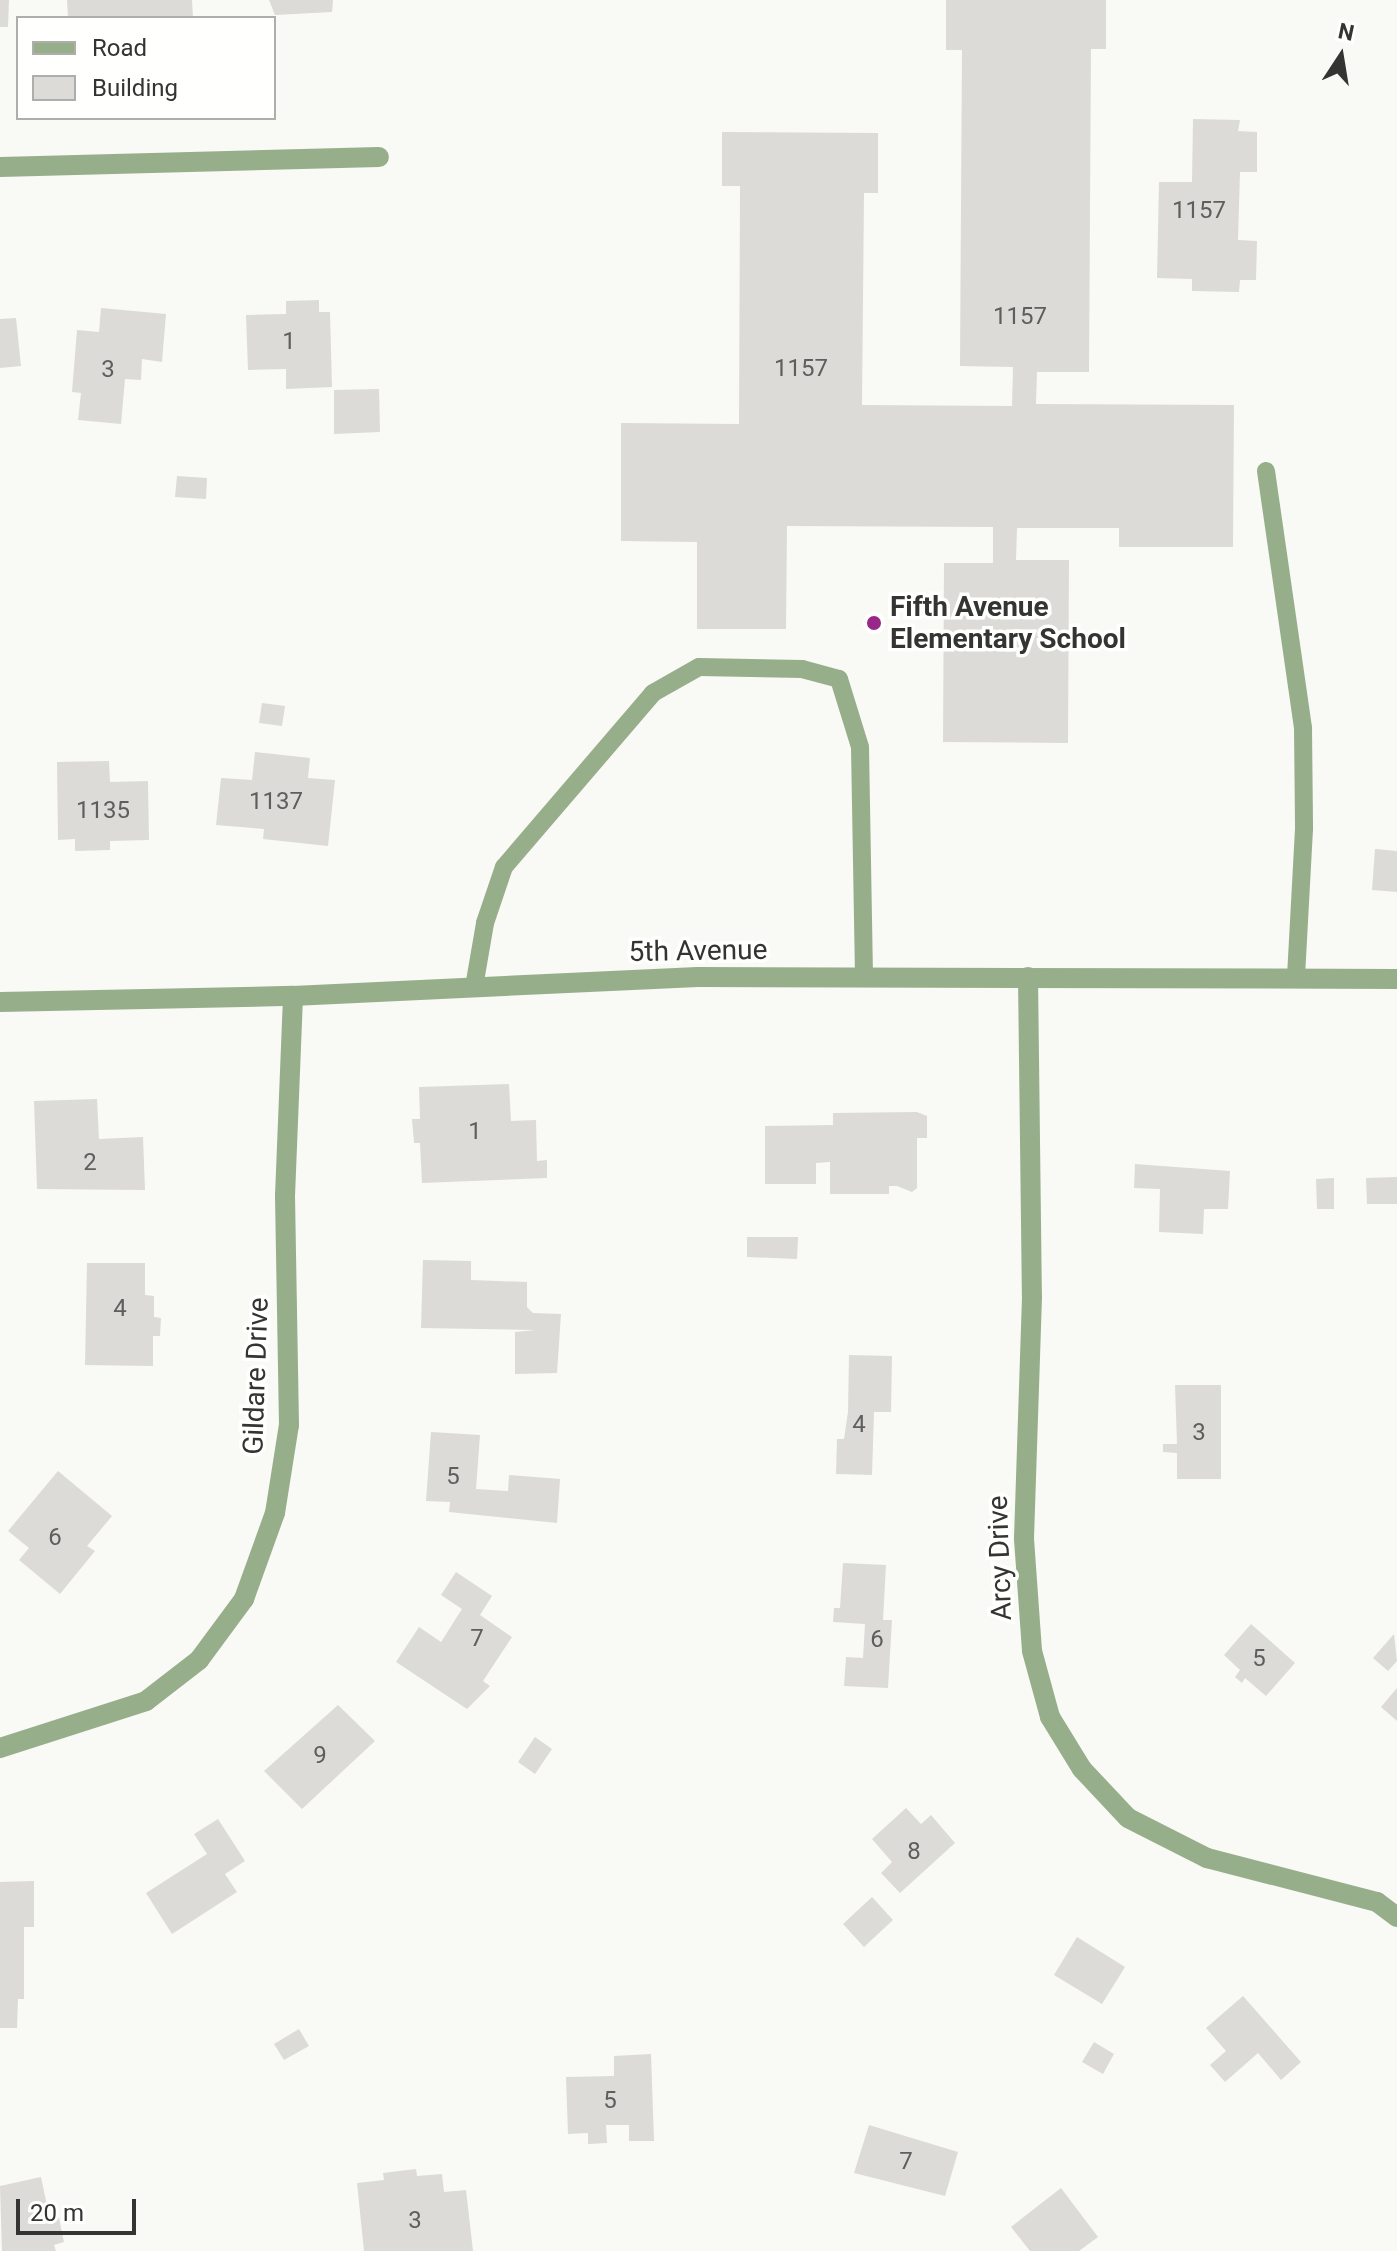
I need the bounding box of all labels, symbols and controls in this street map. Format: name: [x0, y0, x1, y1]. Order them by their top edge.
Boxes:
legend: [16, 16, 276, 120]
north arrow: [1301, 16, 1381, 96]
text: N: [1336, 18, 1356, 46]
text: Road: [92, 34, 147, 62]
text: Building: [92, 74, 178, 102]
house number: 1157: [1172, 197, 1226, 225]
house number: 1157: [993, 303, 1047, 331]
house number: 1: [282, 328, 296, 356]
house number: 1157: [774, 355, 828, 383]
house number: 3: [101, 356, 115, 384]
place label: Fifth Avenue Elementary School: [890, 590, 1126, 656]
marker: Fifth Avenue Elementary School: [865, 614, 883, 632]
house number: 1137: [249, 788, 303, 816]
house number: 1135: [76, 797, 130, 825]
street label: 5th Avenue: [628, 933, 768, 969]
house number: 1: [468, 1118, 482, 1146]
house number: 2: [83, 1149, 97, 1177]
house number: 4: [113, 1295, 127, 1323]
street label: Gildare Drive: [236, 1297, 276, 1455]
house number: 4: [852, 1411, 866, 1439]
house number: 3: [1192, 1419, 1206, 1447]
house number: 5: [446, 1463, 460, 1491]
street label: Arcy Drive: [981, 1495, 1019, 1621]
house number: 6: [48, 1524, 62, 1552]
house number: 7: [470, 1625, 484, 1653]
house number: 6: [870, 1626, 884, 1654]
house number: 5: [1252, 1645, 1266, 1673]
house number: 9: [313, 1742, 327, 1770]
house number: 8: [907, 1838, 921, 1866]
house number: 5: [603, 2087, 617, 2115]
house number: 7: [899, 2148, 913, 2176]
scale bar: [20, 2183, 140, 2233]
text: 20 m: [30, 2199, 84, 2227]
house number: 3: [408, 2207, 422, 2235]

